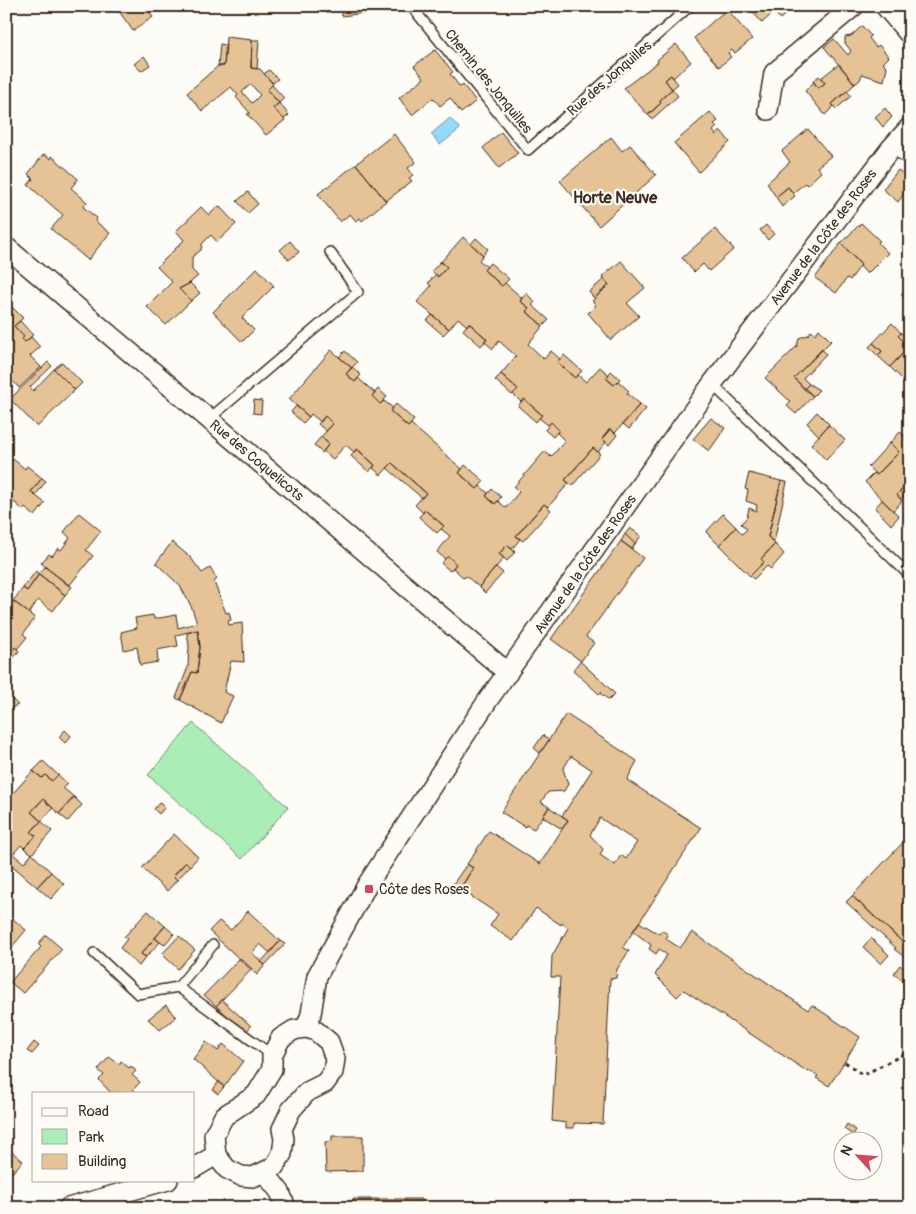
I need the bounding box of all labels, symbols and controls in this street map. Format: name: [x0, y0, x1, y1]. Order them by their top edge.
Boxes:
street label: Chemin des Jonquilles: [441, 26, 536, 137]
street label: Rue des Jonquilles: [564, 37, 656, 120]
street label: Avenue de la Côte des Roses: [767, 165, 881, 309]
district label: Horte Neuve: [573, 188, 658, 208]
street label: Rue des Coquelicots: [206, 416, 308, 505]
street label: Avenue de la Côte des Roses: [531, 491, 640, 637]
place label: Côte des Roses: [379, 881, 470, 898]
marker: Côte des Roses: [363, 883, 375, 895]
legend: [32, 1092, 195, 1182]
text: Road: [78, 1102, 109, 1121]
text: Park: [78, 1128, 105, 1147]
north arrow: [834, 1132, 884, 1182]
text: N: [837, 1143, 856, 1159]
text: Building: [78, 1152, 126, 1171]

